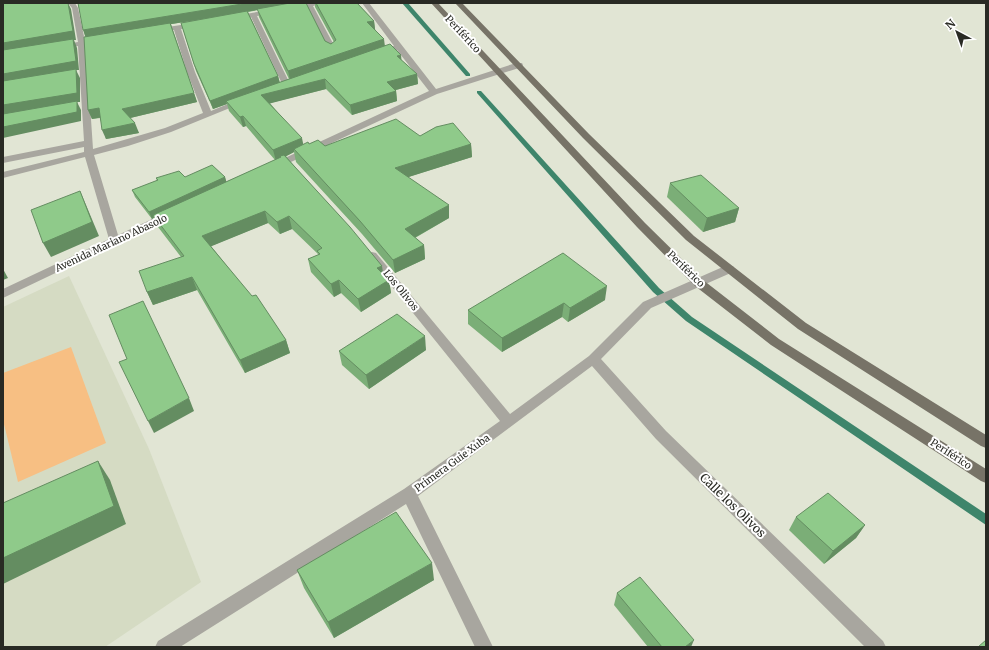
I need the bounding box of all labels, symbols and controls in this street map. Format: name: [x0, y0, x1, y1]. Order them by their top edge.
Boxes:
north arrow: [937, 12, 977, 52]
street label: Periférico: [442, 13, 484, 56]
text: N: [943, 16, 959, 33]
street label: Avenida Mariano Abasolo: [52, 211, 169, 275]
street label: Periférico: [665, 248, 707, 290]
street label: Los Olivos: [381, 267, 422, 313]
street label: Primera Guie Xuba: [412, 431, 493, 495]
street label: Periférico: [928, 436, 974, 472]
street label: Calle los Olivos: [697, 470, 769, 540]

